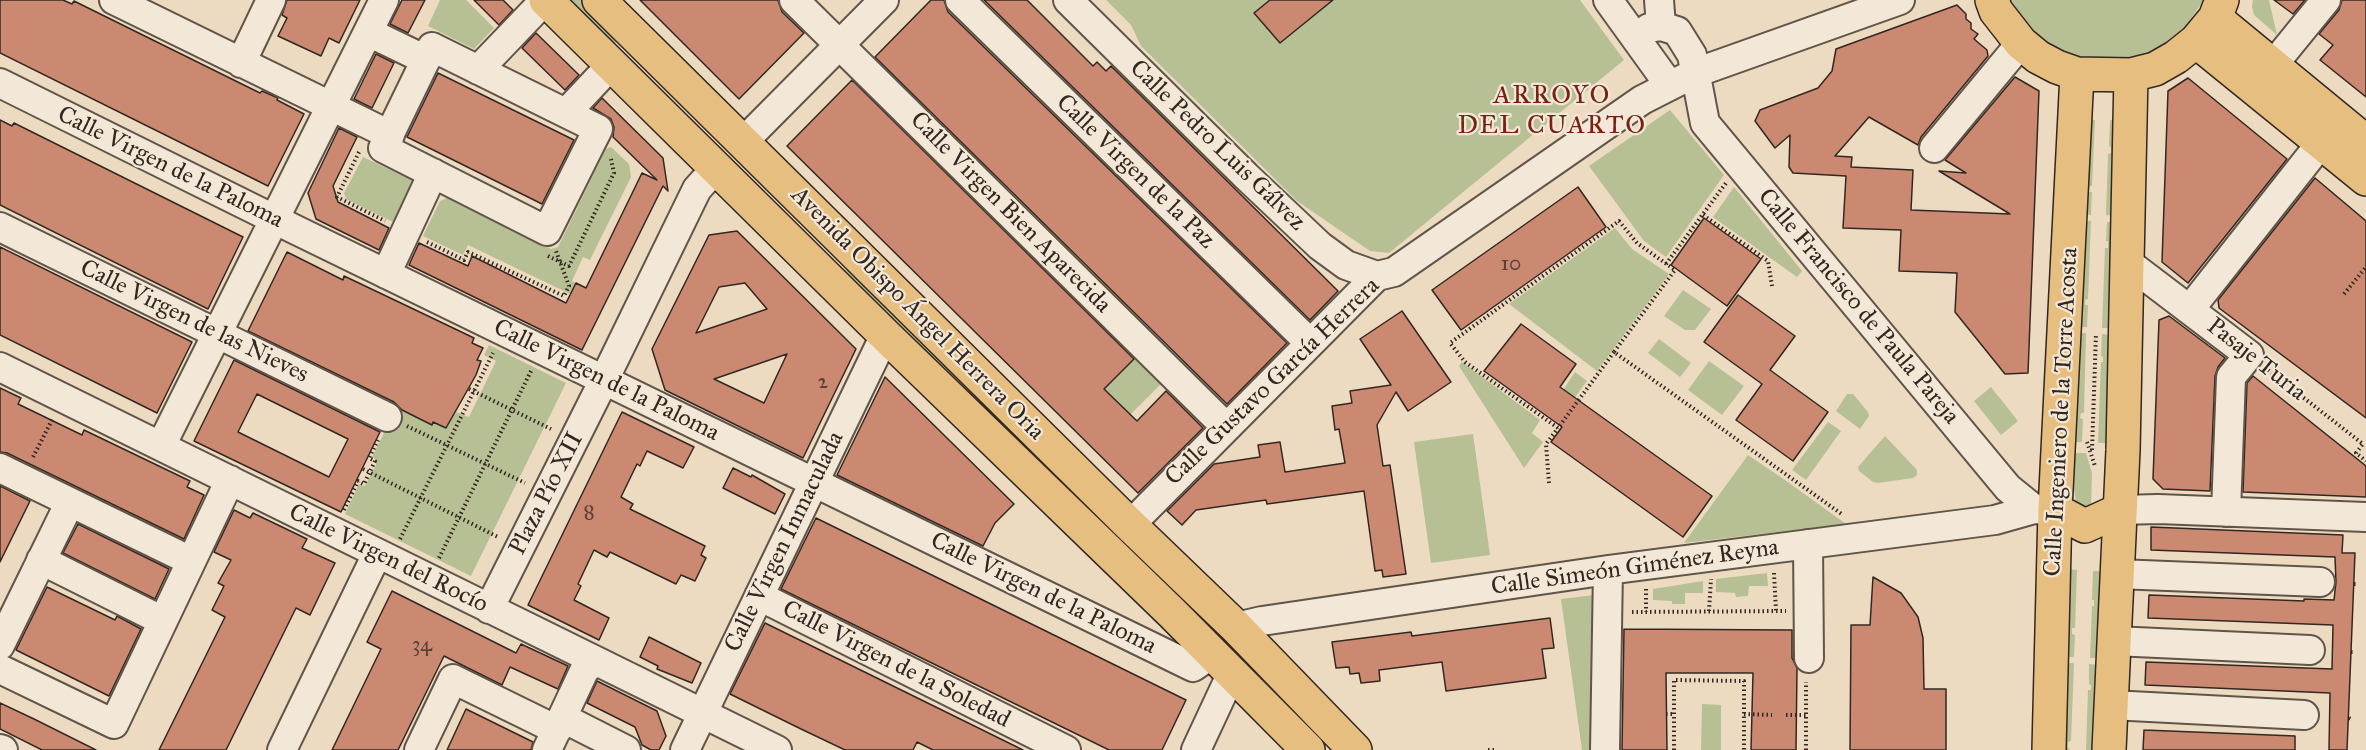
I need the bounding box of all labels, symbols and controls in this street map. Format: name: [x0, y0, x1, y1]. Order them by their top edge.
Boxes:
street label: Calle Pedro Luis Gálvez: [1123, 55, 1311, 237]
district label: ARROYO DEL CUARTO: [1457, 81, 1647, 142]
street label: Calle Virgen de la Paz: [1050, 89, 1220, 255]
street label: Calle Virgen de la Paloma: [52, 101, 288, 235]
street label: Calle Virgen Bien Aparecida: [903, 106, 1117, 320]
street label: Avenida Obispo Ángel Herrera Oria: [784, 181, 1050, 447]
street label: Calle Francisco de Paula Pareja: [1751, 183, 1965, 431]
street label: Calle Ingeniero de la Torre Acosta: [2039, 247, 2085, 577]
house number: 10: [1501, 252, 1521, 278]
street label: Calle Virgen de las Nieves: [75, 254, 313, 390]
street label: Calle Gustavo García Herrera: [1160, 272, 1386, 492]
street label: Pasaje Turia: [2201, 312, 2311, 408]
street label: Calle Virgen de la Paloma: [488, 314, 724, 448]
house number: 2: [818, 370, 828, 396]
street label: Calle Virgen Inmaculada: [719, 427, 851, 657]
street label: Plaza Pío XII: [504, 428, 590, 560]
street label: Calle Virgen del Rocío: [284, 498, 492, 620]
house number: 8: [583, 501, 595, 527]
street label: Calle Virgen de la Paloma: [925, 527, 1161, 661]
street label: Calle Simeón Giménez Reyna: [1489, 534, 1781, 602]
street label: Calle Virgen de la Soledad: [777, 595, 1015, 735]
house number: 34: [412, 633, 432, 659]

